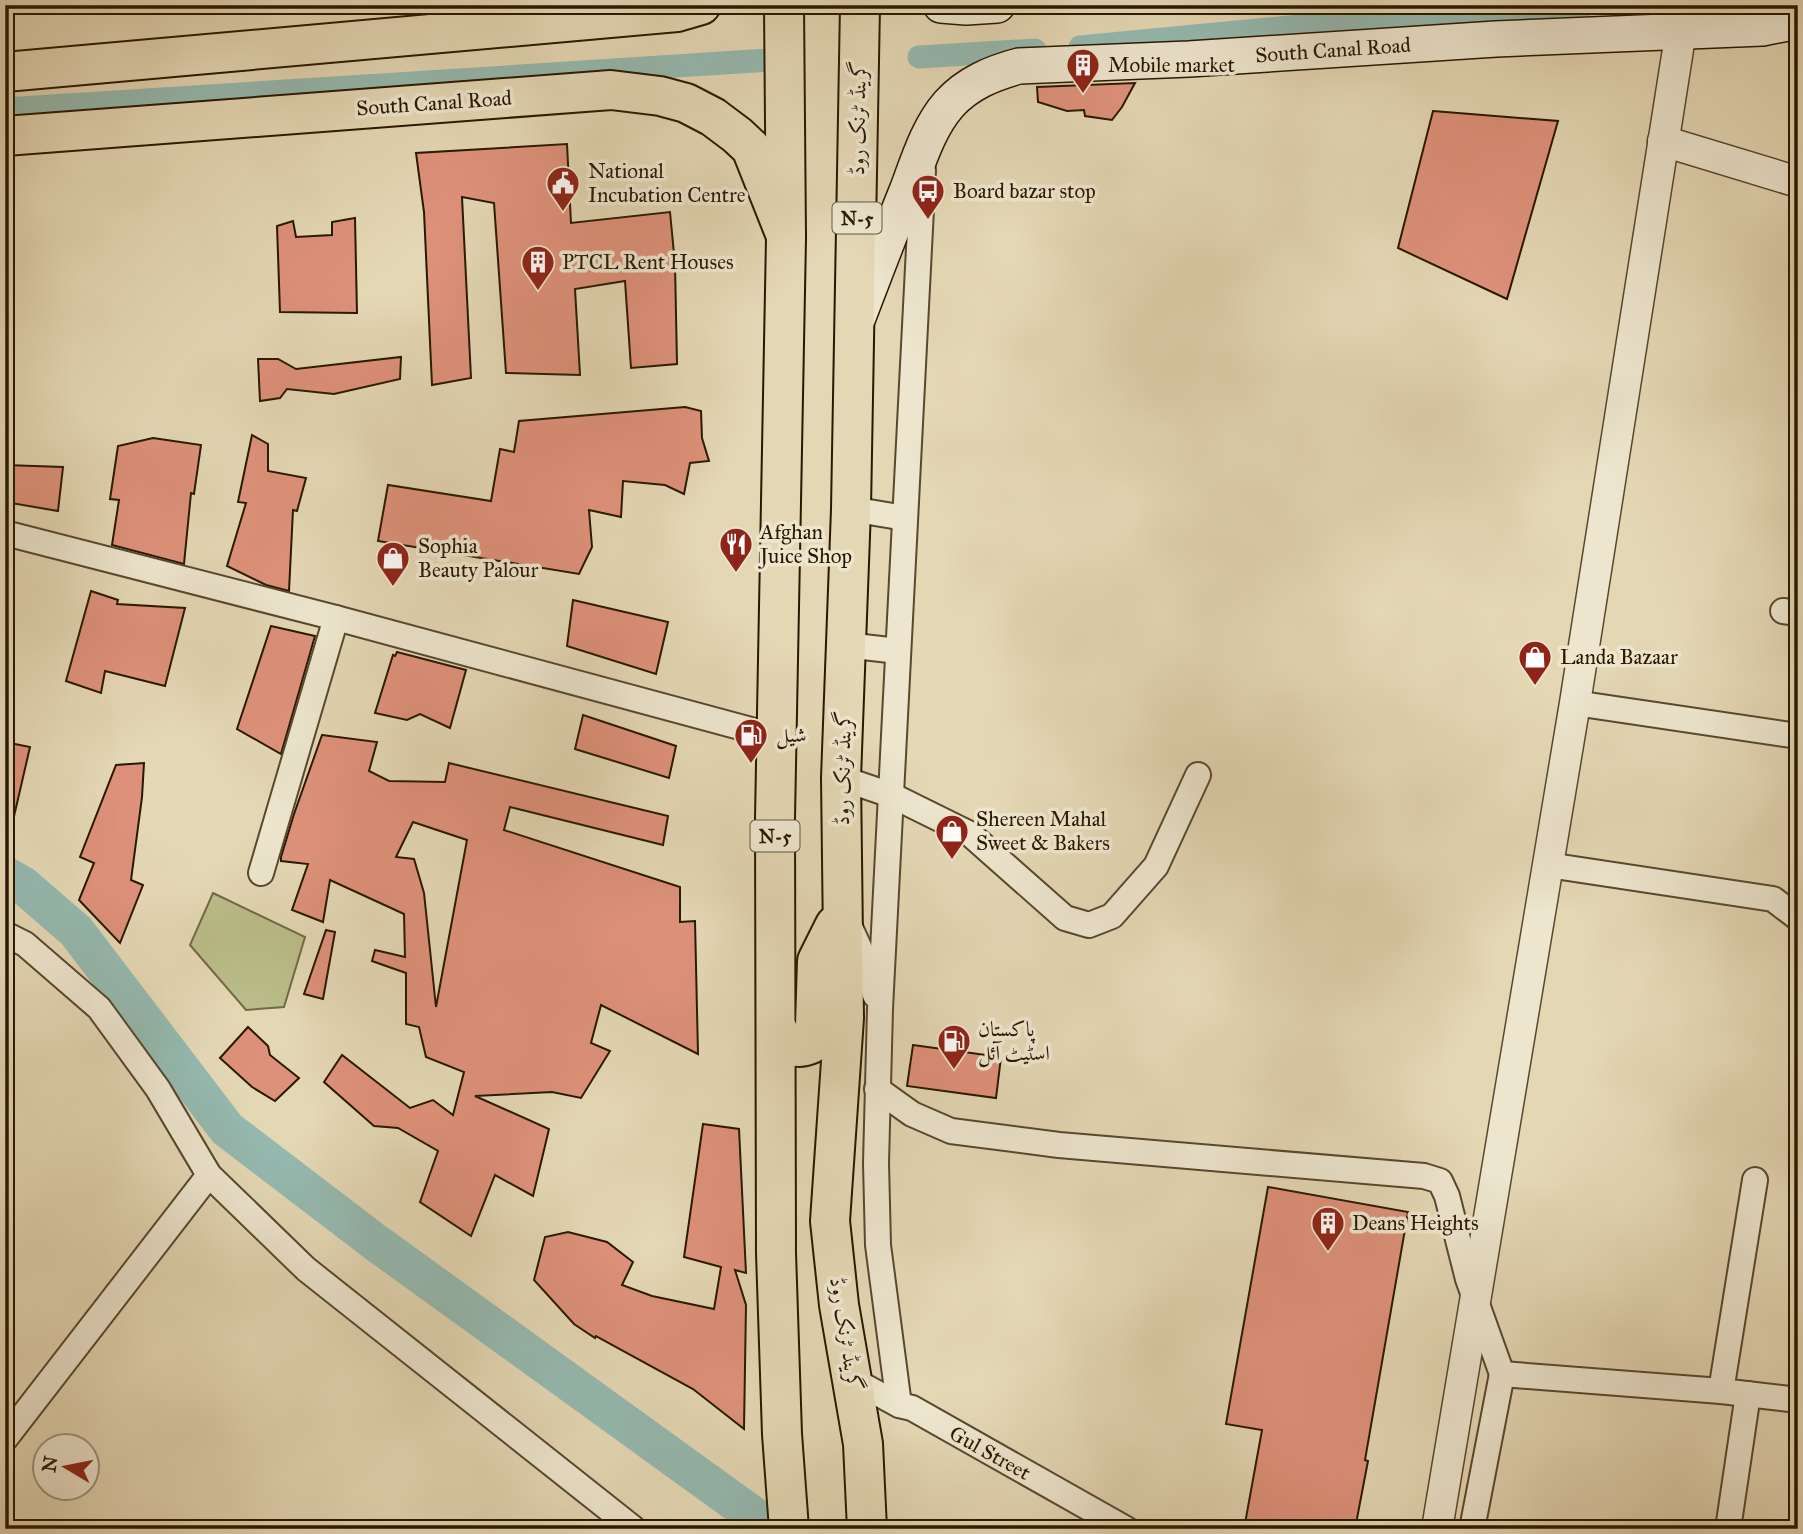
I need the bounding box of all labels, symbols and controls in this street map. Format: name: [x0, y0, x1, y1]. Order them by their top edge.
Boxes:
street label: South Canal Road: [1254, 32, 1412, 68]
building icon: Mobile market: [1064, 46, 1102, 95]
place label: Mobile market: [1108, 52, 1235, 78]
street label: گرینڈ ٹرنک روڈ: [843, 60, 872, 176]
street label: South Canal Road: [355, 85, 513, 121]
place label: National Incubation Centre: [588, 158, 746, 208]
public building icon: National Incubation Centre: [544, 164, 582, 213]
bus stop icon: Board bazar stop: [909, 172, 947, 221]
place label: Board bazar stop: [953, 178, 1096, 204]
road number: N-5: [832, 202, 882, 233]
building icon: PTCL Rent Houses: [519, 243, 557, 292]
place label: PTCL Rent Houses: [562, 249, 734, 275]
place label: Afghan Juice Shop: [758, 519, 852, 569]
restaurant icon: Afghan Juice Shop: [717, 525, 755, 574]
place label: Sophia Beauty Palour: [418, 533, 539, 583]
shop icon: Sophia Beauty Palour: [374, 539, 412, 588]
shop icon: Landa Bazaar: [1516, 638, 1554, 687]
place label: Landa Bazaar: [1560, 644, 1678, 670]
street label: گرینڈ ٹرنک روڈ: [828, 710, 857, 826]
fuel station icon: شیل: [732, 716, 770, 765]
place label: شیل: [776, 722, 807, 750]
place label: Shereen Mahal Sweet & Bakers: [976, 806, 1110, 856]
shop icon: Shereen Mahal Sweet & Bakers: [933, 812, 971, 861]
road number: N-5: [750, 820, 800, 852]
place label: پاکستان اسٹیٹ آئل: [978, 1016, 1050, 1068]
fuel station icon: پاکستان اسٹیٹ آئل: [935, 1022, 973, 1071]
building icon: Deans Heights: [1309, 1204, 1347, 1253]
place label: Deans Heights: [1352, 1210, 1479, 1236]
street label: گرینڈ ٹرنک روڈ: [824, 1275, 869, 1393]
street label: Gul Street: [945, 1420, 1036, 1486]
north arrow: [32, 1432, 102, 1502]
text: N: [37, 1454, 62, 1474]

